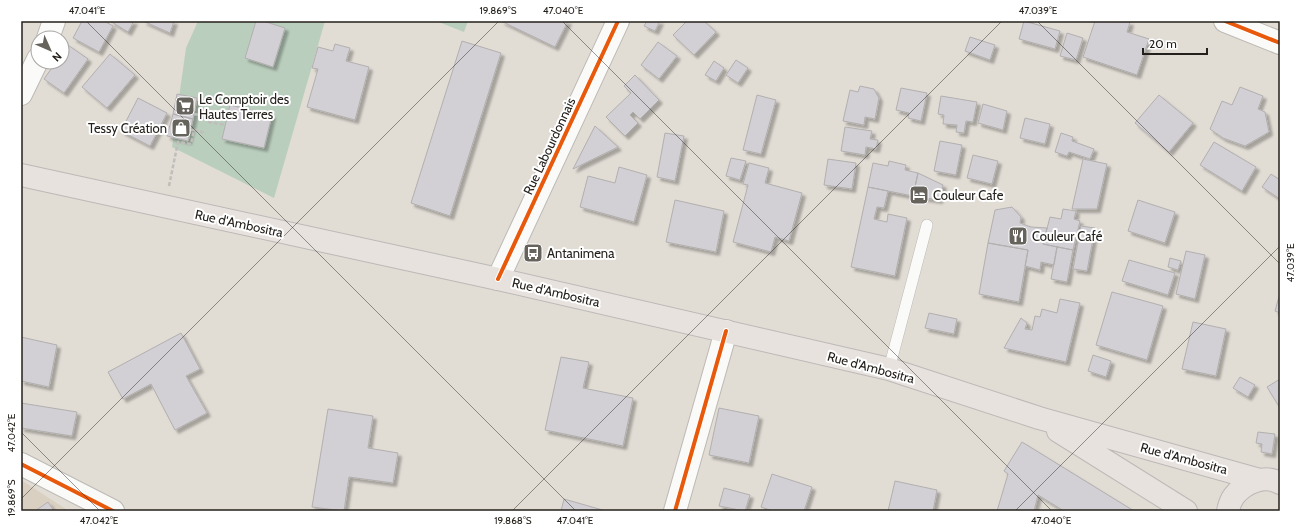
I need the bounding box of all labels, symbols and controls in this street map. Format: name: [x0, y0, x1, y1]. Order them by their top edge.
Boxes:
text: 47.041°E: [69, 4, 106, 17]
text: 19.869°S: [480, 4, 517, 17]
text: 47.040°E: [543, 4, 584, 17]
text: 47.039°E: [1019, 4, 1058, 17]
north arrow: [30, 30, 70, 70]
scale bar: [1143, 30, 1207, 56]
text: 20 m: [1149, 36, 1177, 51]
text: N: [49, 49, 65, 65]
place label: Le Comptoir des Hautes Terres: [199, 91, 290, 122]
street label: Rue Labourdonnais: [520, 94, 579, 197]
supermarket icon: Le Comptoir des Hautes Terres: [174, 95, 196, 117]
shop icon: Tessy Création: [170, 117, 192, 139]
place label: Tessy Création: [88, 120, 167, 136]
hotel icon: Couleur Cafe: [908, 184, 930, 206]
place label: Couleur Cafe: [933, 187, 1004, 203]
street label: Rue d'Ambositra: [194, 206, 285, 240]
restaurant icon: Couleur Café: [1007, 225, 1029, 247]
place label: Couleur Café: [1032, 228, 1103, 244]
bus stop icon: Antanimena: [522, 242, 544, 264]
text: 47.039°E: [1284, 243, 1297, 282]
place label: Antanimena: [547, 245, 615, 261]
street label: Rue d'Ambositra: [511, 274, 602, 310]
street label: Rue d'Ambositra: [826, 348, 917, 387]
text: 47.042°E: [5, 413, 18, 452]
street label: Rue d'Ambositra: [1139, 439, 1230, 478]
text: 19.869°S: [5, 479, 18, 516]
text: 47.042°E: [80, 514, 119, 527]
text: 19.868°S: [494, 514, 532, 527]
text: 47.041°E: [557, 514, 594, 527]
text: 47.040°E: [1031, 514, 1072, 527]

